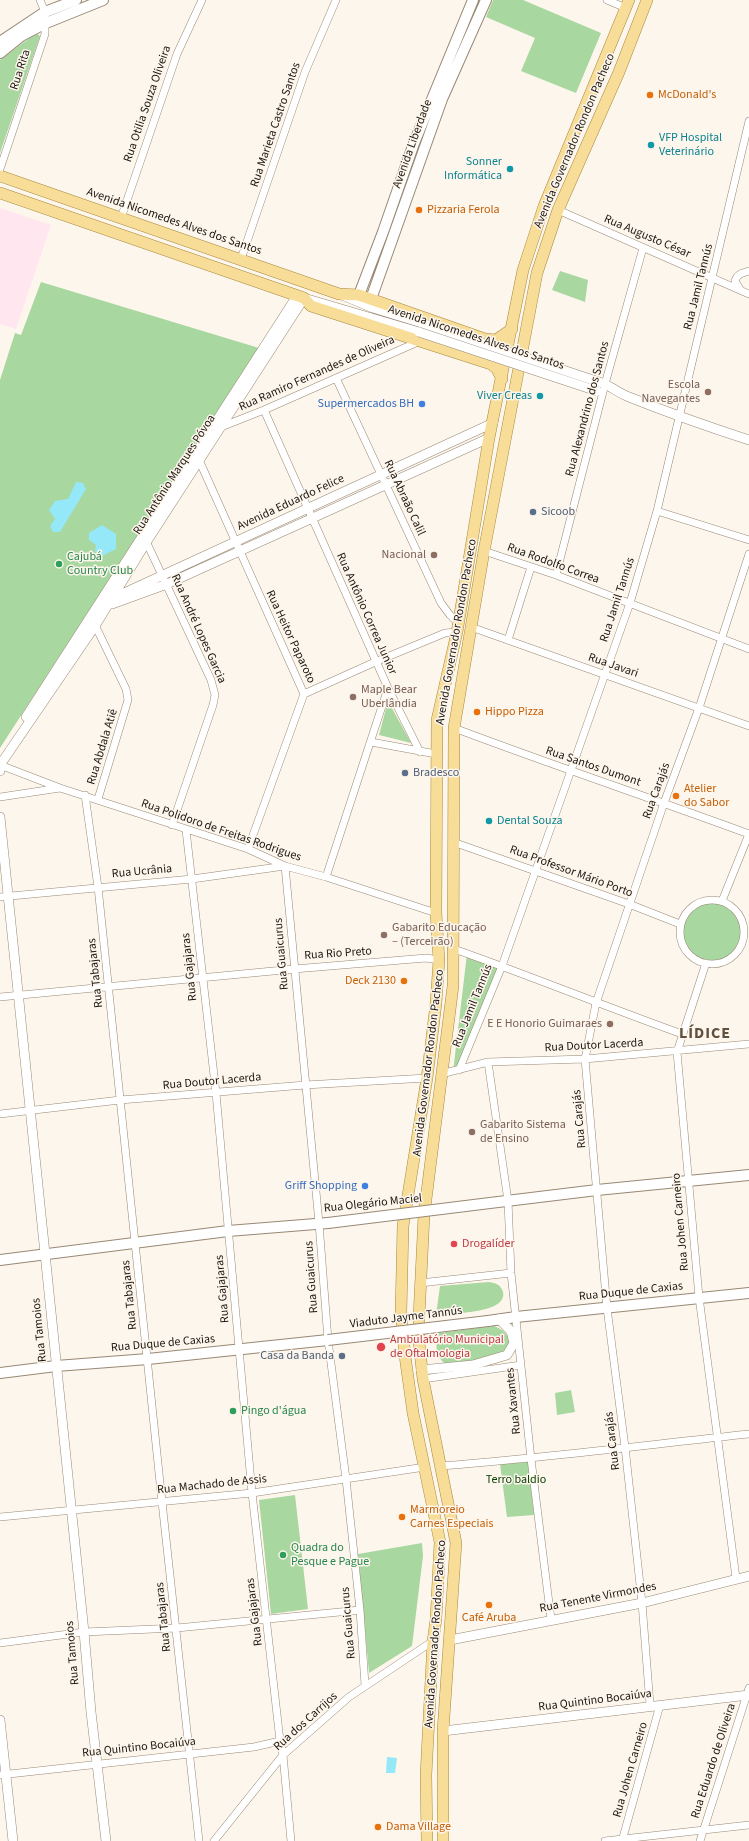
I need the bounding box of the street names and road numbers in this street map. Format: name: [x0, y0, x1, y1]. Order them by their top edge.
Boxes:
street label: Rua Otilia Souza Oliveira: [121, 44, 175, 164]
street label: Rua Rita: [8, 48, 34, 92]
street label: Avenida Governador Rondon Pacheco: [532, 51, 618, 231]
street label: Rua Marieta Castro Santos: [248, 61, 304, 189]
street label: Avenida Liberdade: [390, 98, 436, 190]
street label: Avenida Nicomedes Alves dos Santos: [84, 185, 264, 259]
street label: Rua Augusto César: [601, 212, 693, 262]
street label: Rua Jamil Tannús: [681, 242, 717, 332]
street label: Avenida Nicomedes Alves dos Santos: [386, 303, 566, 373]
street label: Rua Ramiro Fernandes de Oliveira: [237, 333, 397, 415]
street label: Rua Alexandrino dos Santos: [563, 340, 613, 478]
street label: Rua Antônio Marques Póvoa: [131, 412, 219, 538]
street label: Rua Abraão Calil: [380, 458, 428, 538]
street label: Avenida Eduardo Felice: [235, 472, 347, 534]
street label: Avenida Governador Rondon Pacheco: [434, 538, 480, 726]
street label: Rua Rodolfo Correa: [505, 541, 601, 587]
street label: Rua Antônio Correa Junior: [333, 551, 399, 677]
street label: Rua Jamil Tannús: [598, 556, 638, 644]
street label: Rua André Lopes Garcia: [167, 572, 229, 686]
street label: Rua Heitor Paparoto: [262, 588, 318, 686]
street label: Rua Javari: [586, 651, 640, 681]
street label: Rua Abdala Atiê: [85, 707, 121, 787]
street label: Rua Santos Dumont: [544, 744, 642, 790]
street label: Rua Carajás: [640, 761, 674, 821]
street label: Rua Polidoro de Freitas Rodrigues: [139, 797, 303, 865]
street label: Rua Professor Mário Porto: [507, 843, 635, 901]
street label: Rua Ucrânia: [111, 862, 173, 882]
street label: Rua Guaicurus: [272, 917, 292, 991]
street label: Rua Gajajaras: [179, 932, 201, 1002]
street label: Rua Tabajaras: [85, 937, 107, 1009]
street label: Rua Rio Preto: [304, 944, 372, 964]
street label: Rua Jamil Tannús: [450, 962, 496, 1050]
street label: Avenida Governador Rondon Pacheco: [410, 969, 448, 1157]
street label: Rua Doutor Lacerda: [544, 1036, 644, 1056]
street label: Rua Doutor Lacerda: [162, 1071, 262, 1093]
street label: Rua Carajás: [570, 1089, 590, 1149]
street label: Rua Johen Carneiro: [670, 1172, 692, 1272]
street label: Rua Olegário Maciel: [323, 1192, 423, 1216]
street label: Rua Guaicurus: [302, 1240, 322, 1314]
street label: Rua Gajajaras: [213, 1254, 233, 1324]
street label: Rua Tabajaras: [119, 1259, 141, 1331]
street label: Rua Duque de Caxias: [578, 1279, 684, 1305]
street label: Rua Tamoios: [29, 1297, 51, 1363]
street label: Viaduto Jayme Tannús: [349, 1304, 463, 1332]
street label: Rua Duque de Caxias: [110, 1332, 216, 1356]
street label: Rua Xavantes: [503, 1367, 525, 1435]
street label: Rua Carajás: [602, 1411, 624, 1471]
street label: Rua Machado de Assis: [157, 1472, 267, 1498]
street label: Avenida Governador Rondon Pacheco: [422, 1540, 450, 1728]
street label: Rua Gajajaras: [244, 1577, 266, 1647]
street label: Rua Tenente Virmondes: [538, 1580, 658, 1616]
street label: Rua Tabajaras: [153, 1581, 175, 1653]
street label: Rua Guaicurus: [339, 1586, 359, 1660]
street label: Rua Tamoios: [63, 1620, 83, 1686]
street label: Rua Quintino Bocaiúva: [537, 1687, 653, 1715]
street label: Rua dos Carrijos: [271, 1690, 341, 1754]
street label: Rua Eduardo de Oliveira: [689, 1702, 739, 1820]
street label: Rua Johen Carneiro: [610, 1721, 652, 1819]
street label: Rua Quintino Bocaiúva: [81, 1735, 197, 1761]

